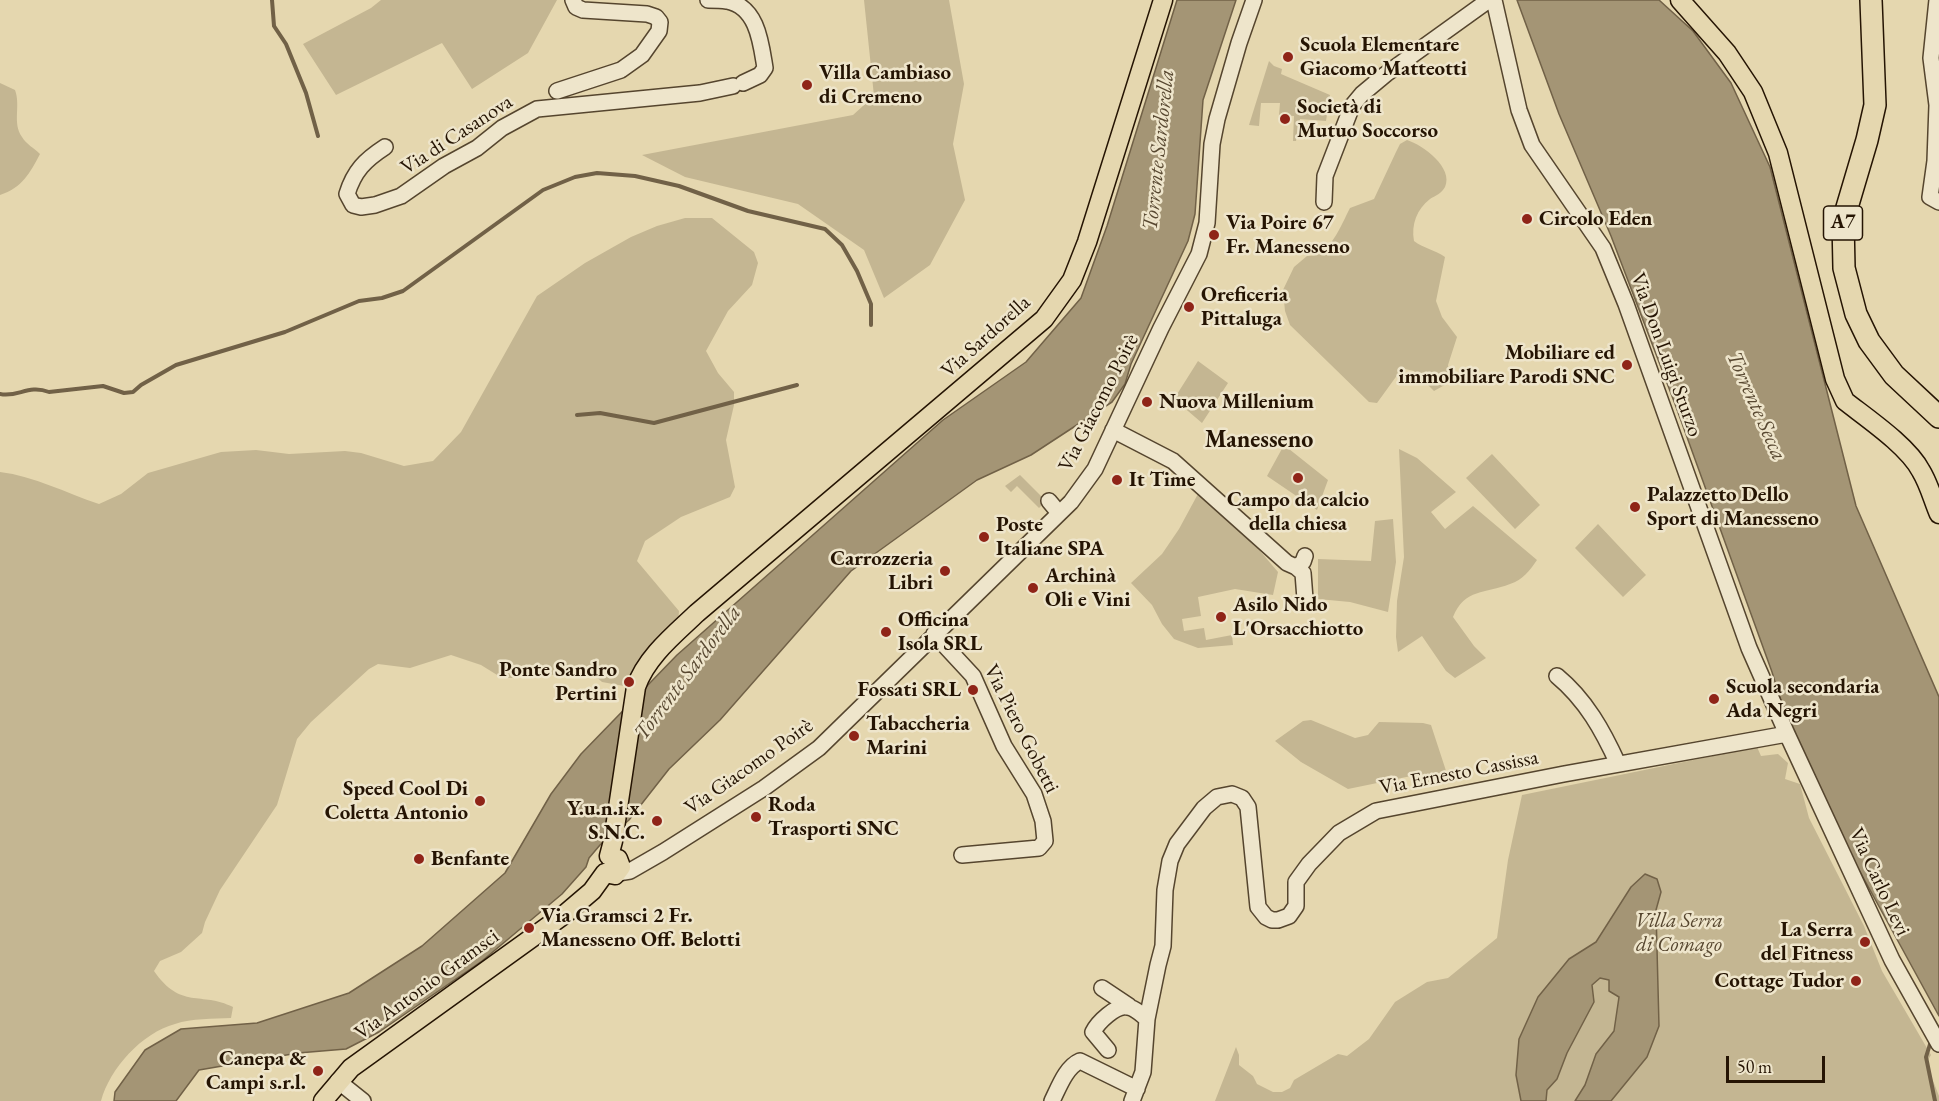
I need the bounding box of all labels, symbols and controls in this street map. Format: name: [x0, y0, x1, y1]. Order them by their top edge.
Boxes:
place label: Scuola Elementare Giacomo Matteotti: [1300, 32, 1467, 82]
marker: Scuola Elementare Giacomo Matteotti: [1281, 50, 1295, 64]
place label: Villa Cambiaso di Cremeno: [819, 60, 951, 110]
water label: Torrente Sardorella: [1137, 68, 1181, 232]
marker: Villa Cambiaso di Cremeno: [800, 78, 814, 92]
street label: Via di Casanova: [396, 90, 518, 180]
place label: Società di Mutuo Soccorso: [1297, 94, 1438, 144]
marker: Società di Mutuo Soccorso: [1278, 112, 1292, 126]
place label: Circolo Eden: [1539, 206, 1652, 232]
road number: A7: [1824, 206, 1862, 240]
place label: Via Poire 67 Fr. Manesseno: [1226, 210, 1350, 260]
marker: Circolo Eden: [1520, 212, 1534, 226]
marker: Via Poire 67 Fr. Manesseno: [1207, 228, 1221, 242]
street label: Via Don Luigi Sturzo: [1625, 270, 1707, 440]
place label: Oreficeria Pittaluga: [1201, 282, 1288, 332]
street label: Via Sardorella: [936, 290, 1036, 384]
marker: Oreficeria Pittaluga: [1182, 300, 1196, 314]
street label: Via Giacomo Poirè: [1053, 330, 1145, 476]
place label: Mobiliare ed immobiliare Parodi SNC: [1398, 340, 1615, 390]
water label: Torrente Secca: [1720, 347, 1792, 465]
marker: Mobiliare ed immobiliare Parodi SNC: [1620, 358, 1634, 372]
place label: Nuova Millenium: [1159, 389, 1314, 415]
marker: Nuova Millenium: [1140, 395, 1154, 409]
district label: Manesseno: [1205, 426, 1313, 454]
place label: It Time: [1129, 467, 1196, 493]
marker: Campo da calcio della chiesa: [1291, 471, 1305, 485]
marker: It Time: [1110, 473, 1124, 487]
place label: Palazzetto Dello Sport di Manesseno: [1647, 482, 1819, 532]
place label: Campo da calcio della chiesa: [1227, 487, 1369, 537]
marker: Palazzetto Dello Sport di Manesseno: [1628, 500, 1642, 514]
place label: Poste Italiane SPA: [996, 512, 1104, 562]
marker: Poste Italiane SPA: [977, 530, 991, 544]
place label: Carrozzeria Libri: [830, 546, 933, 596]
place label: Archinà Oli e Vini: [1045, 563, 1130, 613]
marker: Carrozzeria Libri: [938, 564, 952, 578]
marker: Archinà Oli e Vini: [1026, 581, 1040, 595]
place label: Asilo Nido L'Orsacchiotto: [1233, 592, 1363, 642]
water label: Torrente Sardorella: [629, 601, 747, 745]
place label: Officina Isola SRL: [898, 607, 982, 657]
marker: Asilo Nido L'Orsacchiotto: [1214, 610, 1228, 624]
marker: Officina Isola SRL: [879, 625, 893, 639]
place label: Ponte Sandro Pertini: [499, 657, 617, 707]
street label: Via Piero Gobetti: [978, 660, 1064, 798]
place label: Scuola secondaria Ada Negri: [1726, 674, 1879, 724]
marker: Ponte Sandro Pertini: [622, 675, 636, 689]
place label: Fossati SRL: [858, 677, 961, 703]
marker: Fossati SRL: [966, 683, 980, 697]
marker: Scuola secondaria Ada Negri: [1707, 692, 1721, 706]
place label: Tabaccheria Marini: [866, 711, 970, 761]
street label: Via Giacomo Poirè: [680, 713, 818, 821]
marker: Tabaccheria Marini: [847, 729, 861, 743]
street label: Via Ernesto Cassissa: [1377, 745, 1541, 801]
place label: Speed Cool Di Coletta Antonio: [325, 776, 468, 826]
place label: Roda Trasporti SNC: [768, 792, 899, 842]
marker: Speed Cool Di Coletta Antonio: [473, 794, 487, 808]
place label: Y.u.n.i.x. S.N.C.: [567, 796, 645, 846]
marker: Roda Trasporti SNC: [749, 810, 763, 824]
marker: Y.u.n.i.x. S.N.C.: [650, 814, 664, 828]
street label: Via Carlo Levi: [1843, 824, 1915, 940]
place label: Benfante: [431, 846, 509, 872]
marker: Benfante: [412, 852, 426, 866]
place label: Via Gramsci 2 Fr. Manesseno Off. Belotti: [541, 903, 741, 953]
park label: Villa Serra di Comago: [1635, 908, 1723, 958]
place label: La Serra del Fitness: [1761, 917, 1853, 967]
marker: Via Gramsci 2 Fr. Manesseno Off. Belotti: [522, 921, 536, 935]
street label: Via Antonio Gramsci: [350, 924, 504, 1046]
marker: La Serra del Fitness: [1858, 935, 1872, 949]
place label: Cottage Tudor: [1714, 968, 1844, 994]
marker: Cottage Tudor: [1849, 974, 1863, 988]
scale bar: [1729, 1044, 1828, 1082]
place label: Canepa & Campi s.r.l.: [206, 1046, 306, 1096]
text: 50 m: [1737, 1055, 1772, 1078]
marker: Canepa & Campi s.r.l.: [311, 1064, 325, 1078]

